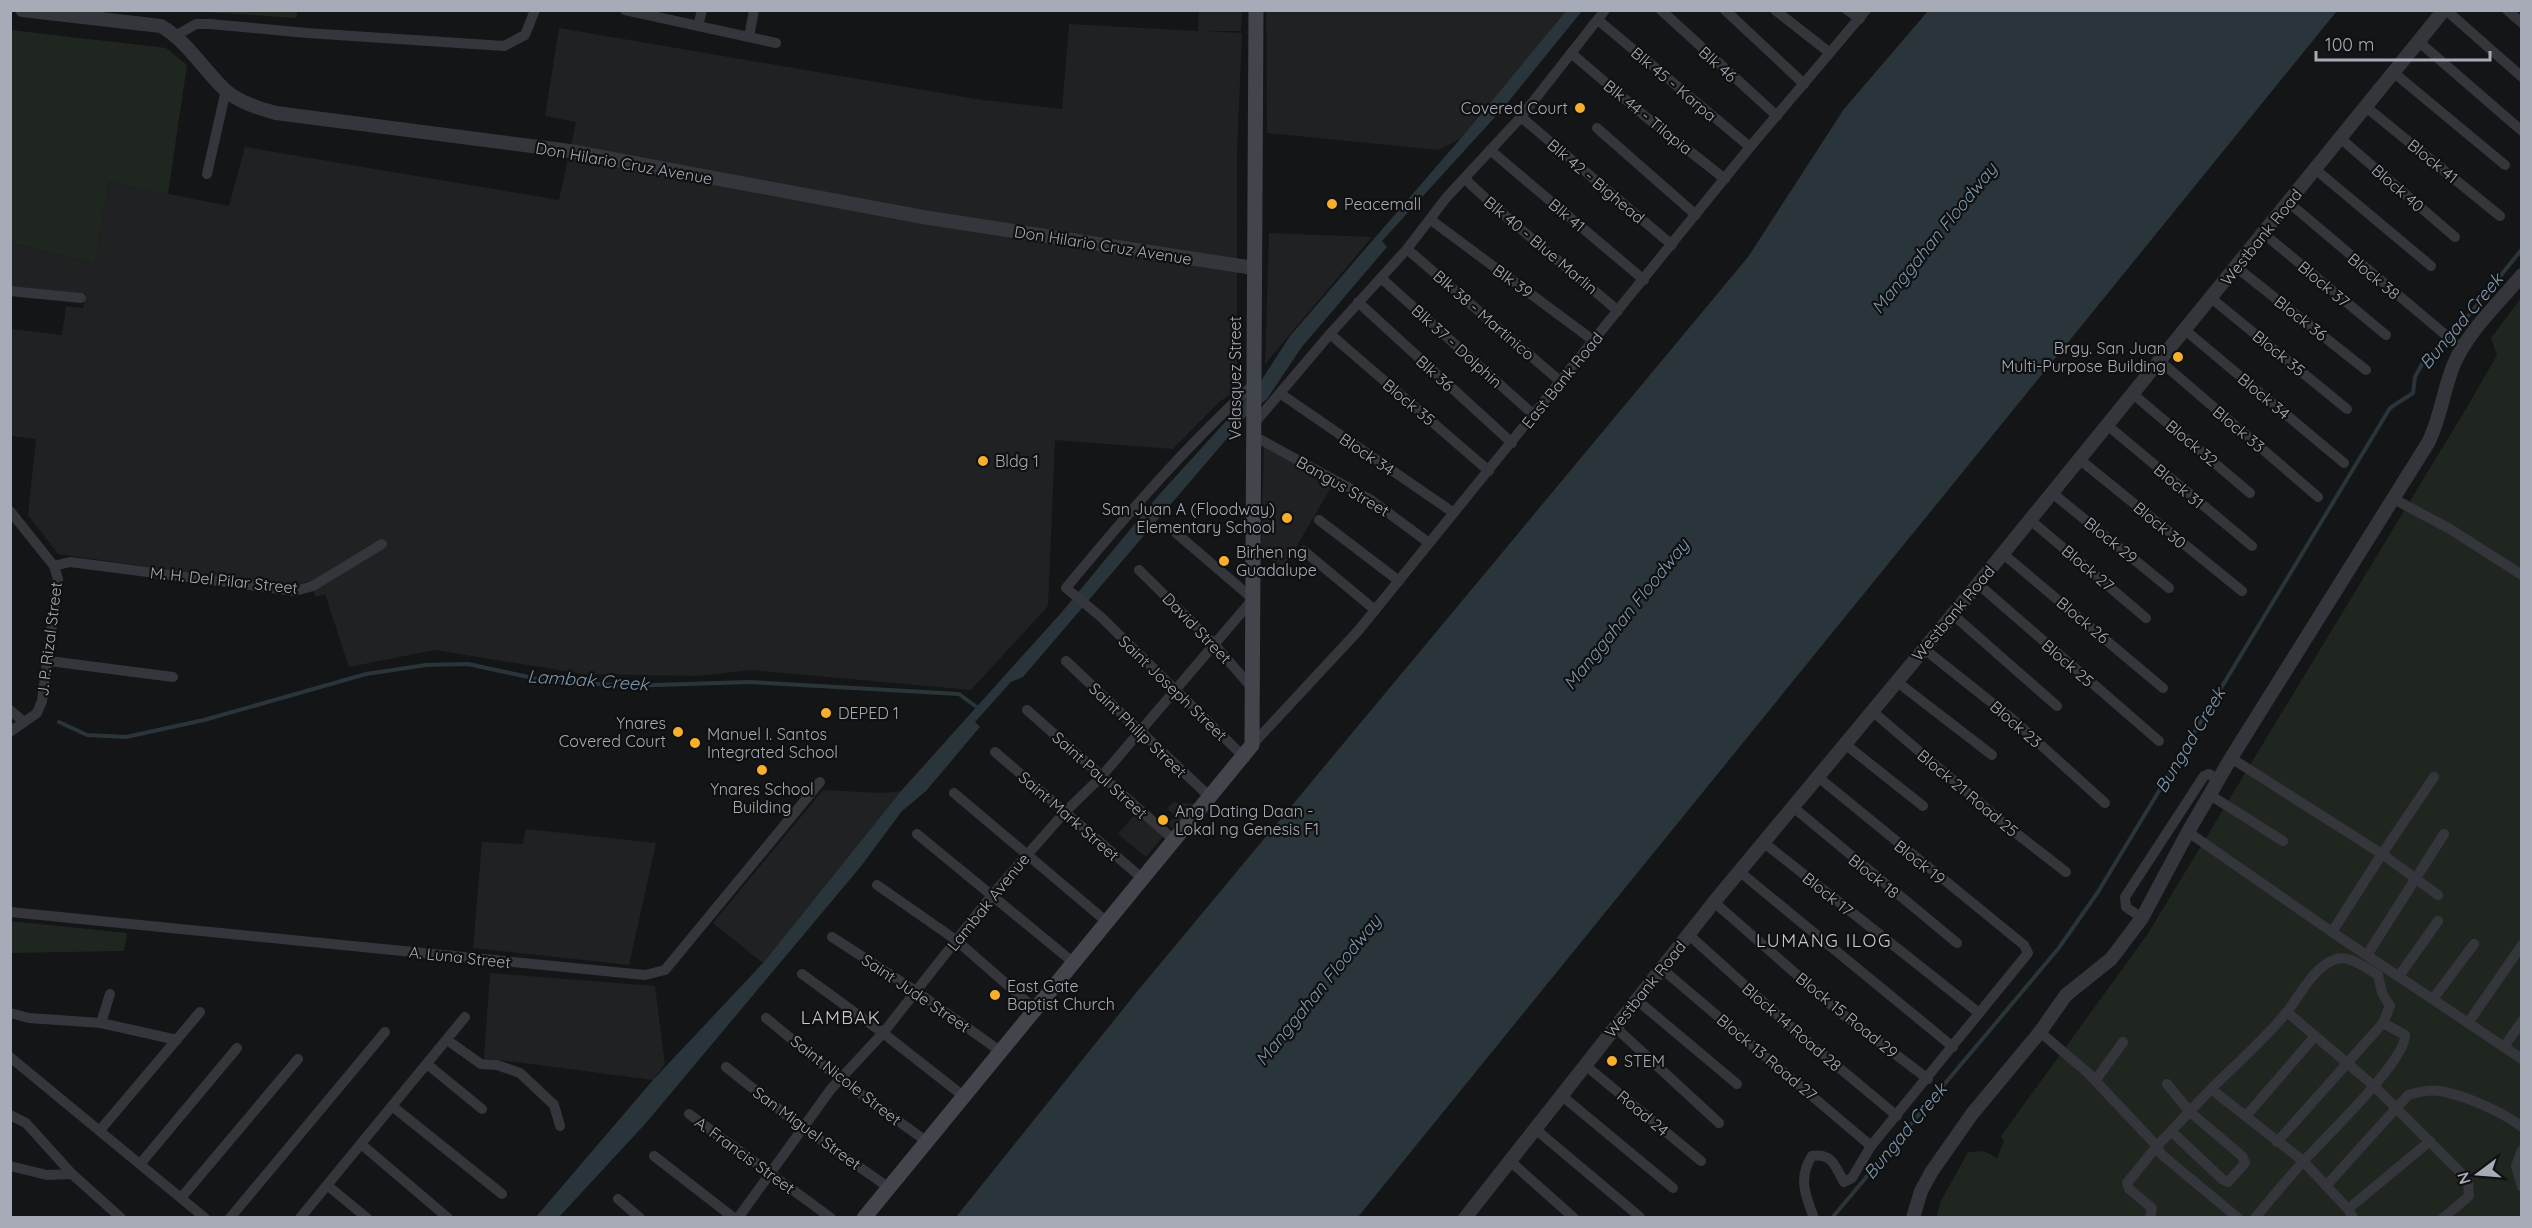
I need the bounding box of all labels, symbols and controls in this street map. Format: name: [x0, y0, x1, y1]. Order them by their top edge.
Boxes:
scale bar: [2316, 24, 2490, 62]
text: 100 m: [2325, 33, 2374, 56]
street label: Blk 46: [1695, 42, 1741, 86]
street label: Blk 45 - Karpa: [1627, 43, 1721, 125]
street label: Blk 44 - Tilapia: [1600, 75, 1696, 159]
place label: Covered Court: [1461, 98, 1568, 118]
marker: Covered Court: [1573, 101, 1587, 115]
street label: Blk 42 - Bighead: [1543, 135, 1649, 227]
street label: Block 41: [2404, 135, 2462, 187]
street label: Don Hilario Cruz Avenue: [534, 138, 714, 188]
water label: Manggahan Floodway: [1866, 157, 2003, 318]
street label: Block 40: [2368, 160, 2428, 216]
street label: Westbank Road: [2216, 185, 2306, 289]
street label: Blk 40 - Blue Marlin: [1480, 192, 1602, 298]
place label: Peacemall: [1344, 194, 1421, 214]
street label: Blk 41: [1545, 194, 1589, 236]
marker: Peacemall: [1325, 197, 1339, 211]
street label: Don Hilario Cruz Avenue: [1013, 221, 1193, 269]
street label: Block 38: [2344, 248, 2404, 304]
street label: Block 37: [2294, 257, 2354, 311]
street label: Blk 39: [1489, 260, 1537, 302]
street label: Blk 38 - Martinico: [1429, 266, 1539, 364]
water label: Bungad Creek: [2414, 267, 2509, 374]
street label: Block 36: [2271, 291, 2332, 345]
street label: Blk 37 - Dolphin: [1408, 300, 1506, 392]
street label: Velasquez Street: [1225, 316, 1245, 440]
street label: Block 35: [2249, 326, 2309, 380]
street label: East Bank Road: [1517, 328, 1607, 432]
place label: Brgy. San Juan Multi-Purpose Building: [2001, 338, 2166, 376]
marker: Brgy. San Juan Multi-Purpose Building: [2171, 350, 2185, 364]
street label: Blk 36: [1412, 351, 1458, 395]
street label: Block 34: [2234, 369, 2294, 423]
street label: Block 35: [1379, 374, 1439, 430]
street label: Block 33: [2209, 402, 2269, 456]
street label: Block 32: [2162, 415, 2222, 471]
street label: Block 34: [1336, 428, 1398, 480]
place label: Bldg 1: [995, 451, 1039, 471]
street label: Bangus Street: [1293, 451, 1393, 521]
marker: Bldg 1: [976, 454, 990, 468]
street label: Block 31: [2150, 459, 2208, 513]
street label: Block 30: [2130, 497, 2190, 553]
place label: San Juan A (Floodway) Elementary School: [1102, 499, 1275, 537]
marker: San Juan A (Floodway) Elementary School: [1280, 511, 1294, 525]
street label: Block 29: [2080, 513, 2142, 568]
water label: Manggahan Floodway: [1558, 533, 1695, 694]
street label: Block 27: [2058, 541, 2118, 595]
place label: Birhen ng Guadalupe: [1236, 542, 1317, 580]
marker: Birhen ng Guadalupe: [1217, 554, 1231, 568]
street label: Westbank Road: [1907, 561, 1999, 665]
street label: M. H. Del Pilar Street: [149, 562, 299, 598]
street label: J. P. Rizal Street: [32, 581, 66, 697]
street label: David Street: [1158, 588, 1236, 668]
street label: Block 26: [2053, 592, 2114, 648]
street label: Saint Joseph Street: [1114, 631, 1232, 745]
street label: Block 25: [2038, 635, 2098, 691]
water label: Lambak Creek: [527, 664, 651, 696]
street label: Saint Philip Street: [1085, 678, 1191, 782]
water label: Bungad Creek: [2150, 682, 2231, 797]
street label: Block 23: [1986, 696, 2046, 752]
place label: DEPED 1: [838, 703, 899, 723]
marker: DEPED 1: [819, 706, 833, 720]
place label: Ynares Covered Court: [559, 713, 666, 751]
place label: Manuel I. Santos Integrated School: [707, 724, 838, 762]
marker: Ynares Covered Court: [671, 725, 685, 739]
street label: Saint Paul Street: [1048, 727, 1152, 823]
marker: Manuel I. Santos Integrated School: [688, 736, 702, 750]
street label: Block 21 Road 25: [1913, 745, 2023, 841]
marker: Ynares School Building: [755, 763, 769, 777]
street label: Saint Mark Street: [1015, 767, 1123, 865]
place label: Ynares School Building: [710, 779, 814, 817]
place label: Ang Dating Daan - Lokal ng Genesis F1: [1175, 801, 1319, 839]
marker: Ang Dating Daan - Lokal ng Genesis F1: [1156, 813, 1170, 827]
street label: Block 19: [1891, 835, 1950, 889]
street label: Lambak Avenue: [943, 849, 1033, 955]
street label: Block 18: [1845, 850, 1903, 902]
street label: Block 17: [1799, 868, 1857, 920]
water label: Manggahan Floodway: [1250, 909, 1387, 1070]
district label: LUMANG ILOG: [1756, 929, 1892, 952]
street label: Westbank Road: [1600, 937, 1690, 1041]
street label: A. Luna Street: [408, 942, 512, 972]
street label: Saint Jude Street: [858, 949, 974, 1037]
street label: Block 15 Road 29: [1792, 968, 1902, 1062]
place label: East Gate Baptist Church: [1007, 976, 1115, 1014]
street label: Block 14 Road 28: [1738, 979, 1846, 1075]
marker: East Gate Baptist Church: [988, 988, 1002, 1002]
district label: LAMBAK: [801, 1006, 881, 1029]
street label: Block 13 Road 27: [1713, 1009, 1821, 1105]
street label: Saint Nicole Street: [787, 1031, 905, 1129]
place label: STEM: [1624, 1051, 1665, 1071]
marker: STEM: [1605, 1054, 1619, 1068]
water label: Bungad Creek: [1858, 1077, 1953, 1184]
street label: San Miguel Street: [749, 1082, 865, 1174]
street label: Road 24: [1613, 1086, 1673, 1140]
street label: A. Francis Street: [691, 1112, 799, 1198]
north arrow: [2448, 1144, 2508, 1204]
text: N: [2452, 1170, 2475, 1187]

